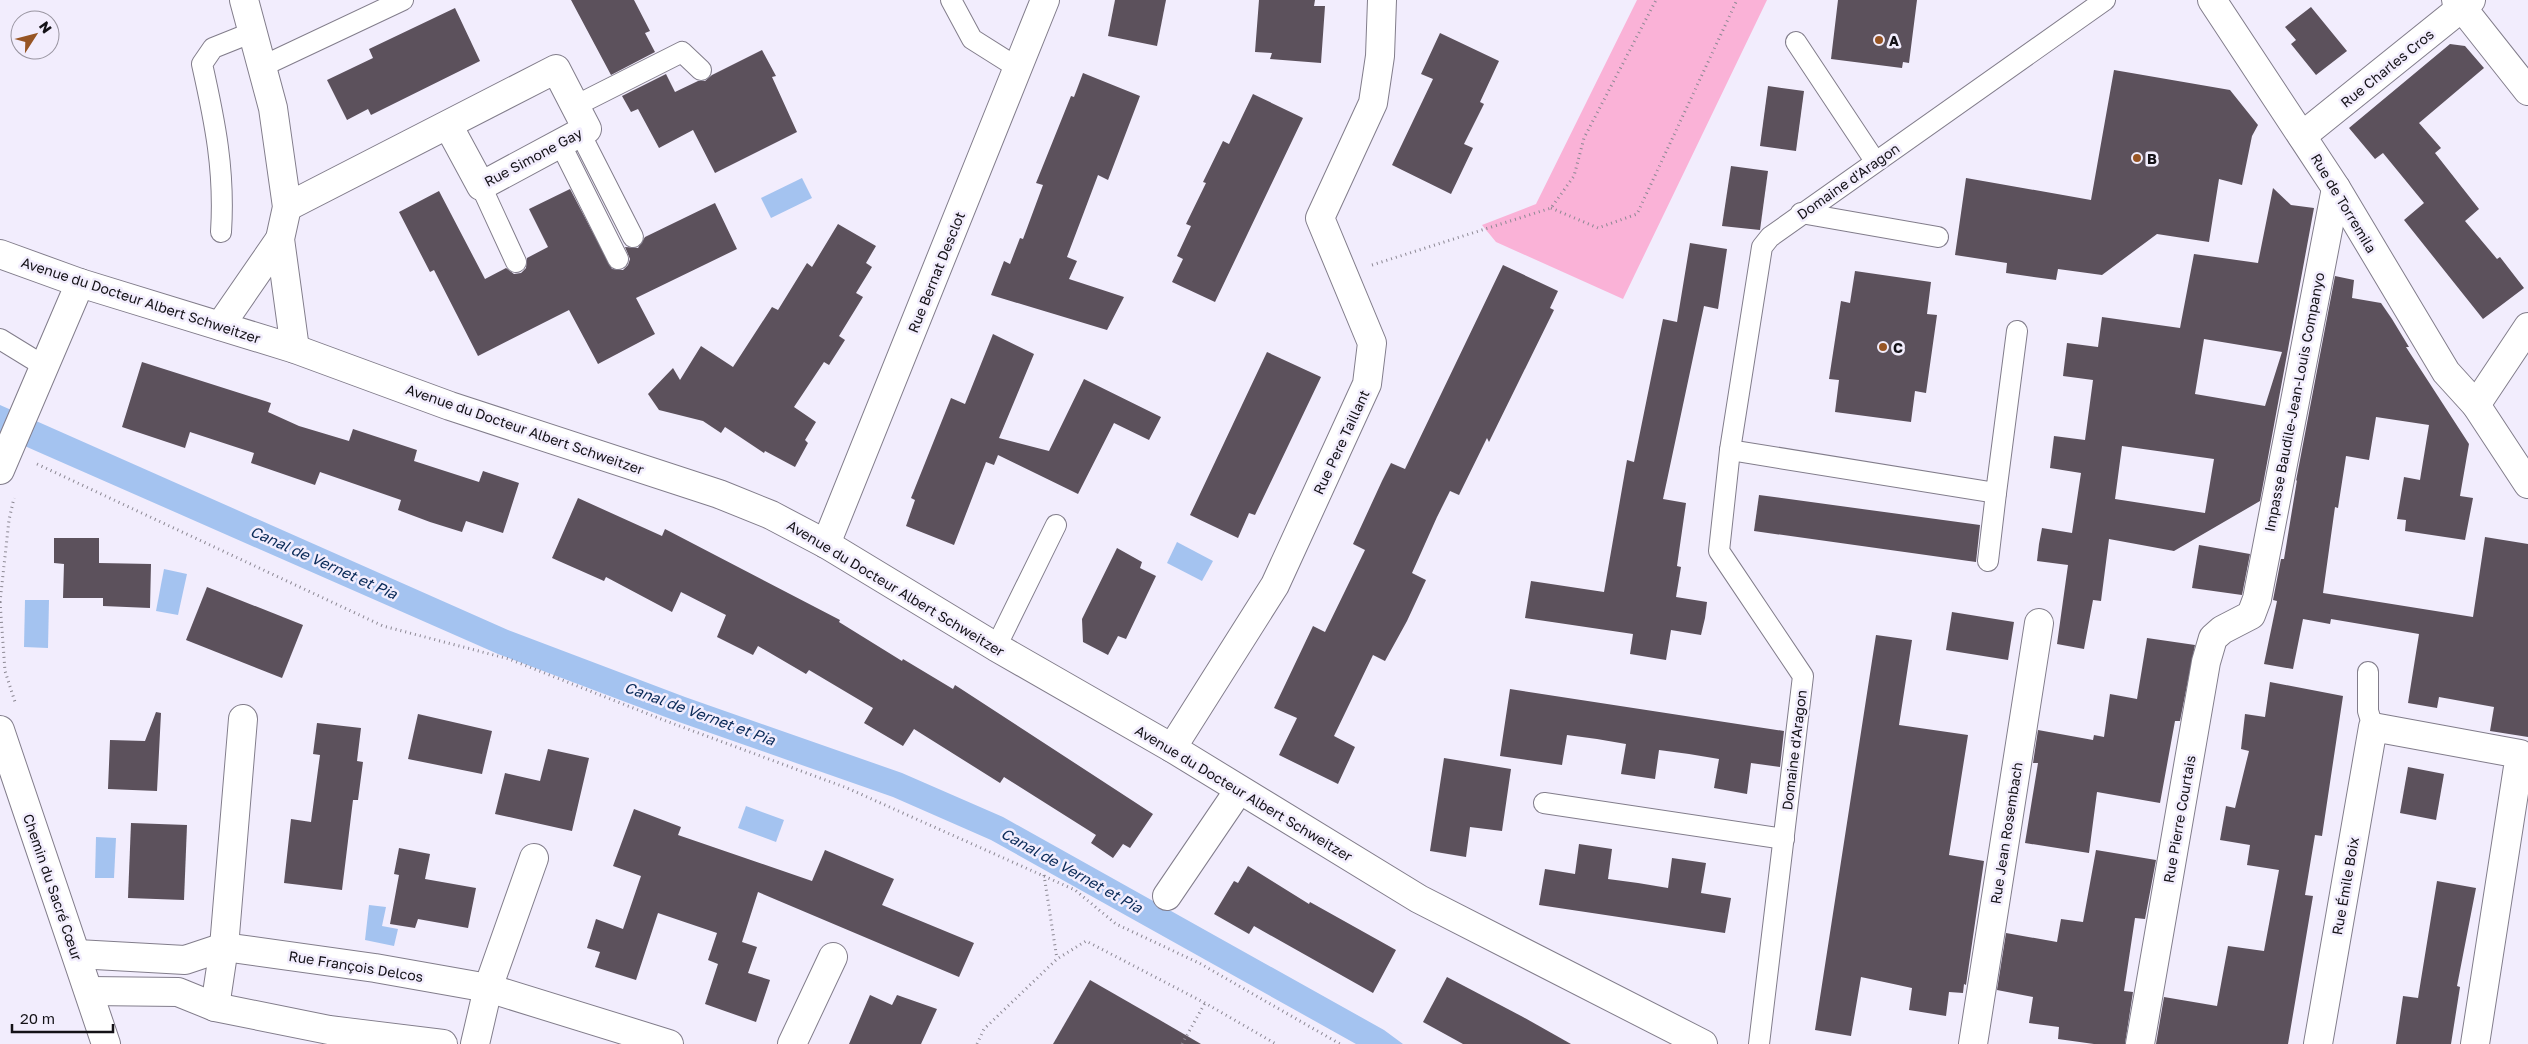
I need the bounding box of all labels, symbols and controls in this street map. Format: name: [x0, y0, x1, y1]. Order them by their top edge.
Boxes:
north arrow: [10, 10, 60, 60]
text: N: [36, 18, 56, 36]
street label: Rue Charles Cros: [2337, 25, 2437, 111]
place label: A: [1889, 32, 1899, 49]
marker: A: [1873, 34, 1885, 46]
street label: Rue Simone Gay: [481, 124, 585, 190]
street label: Domaine d'Aragon: [1793, 139, 1903, 223]
place label: B: [2147, 150, 2157, 167]
street label: Rue de Torremila: [2308, 150, 2380, 256]
marker: B: [2131, 152, 2143, 164]
street label: Rue Bernat Desclot: [904, 209, 968, 335]
street label: Avenue du Docteur Albert Schweitzer: [19, 253, 263, 347]
street label: Impasse Baudile-Jean-Louis Companyo: [2260, 271, 2328, 533]
place label: C: [1893, 339, 1903, 356]
marker: C: [1877, 341, 1889, 353]
street label: Avenue du Docteur Albert Schweitzer: [404, 380, 647, 478]
street label: Rue Pere Taillant: [1309, 387, 1373, 497]
street label: Avenue du Docteur Albert Schweitzer: [784, 516, 1008, 660]
water label: Canal de Vernet et Pia: [248, 521, 401, 603]
water label: Canal de Vernet et Pia: [622, 677, 778, 749]
street label: Domaine d'Aragon: [1778, 689, 1810, 811]
street label: Avenue du Docteur Albert Schweitzer: [1132, 721, 1356, 865]
street label: Rue Pierre Courtais: [2159, 754, 2199, 884]
street label: Rue Jean Rosembach: [1986, 761, 2026, 905]
street label: Chemin du Sacré Cœur: [20, 811, 86, 963]
water label: Canal de Vernet et Pia: [998, 824, 1146, 917]
street label: Rue Émile Boix: [2328, 835, 2362, 936]
street label: Rue François Delcos: [288, 947, 424, 985]
scale bar: [12, 1002, 114, 1034]
text: 20 m: [20, 1009, 55, 1027]

